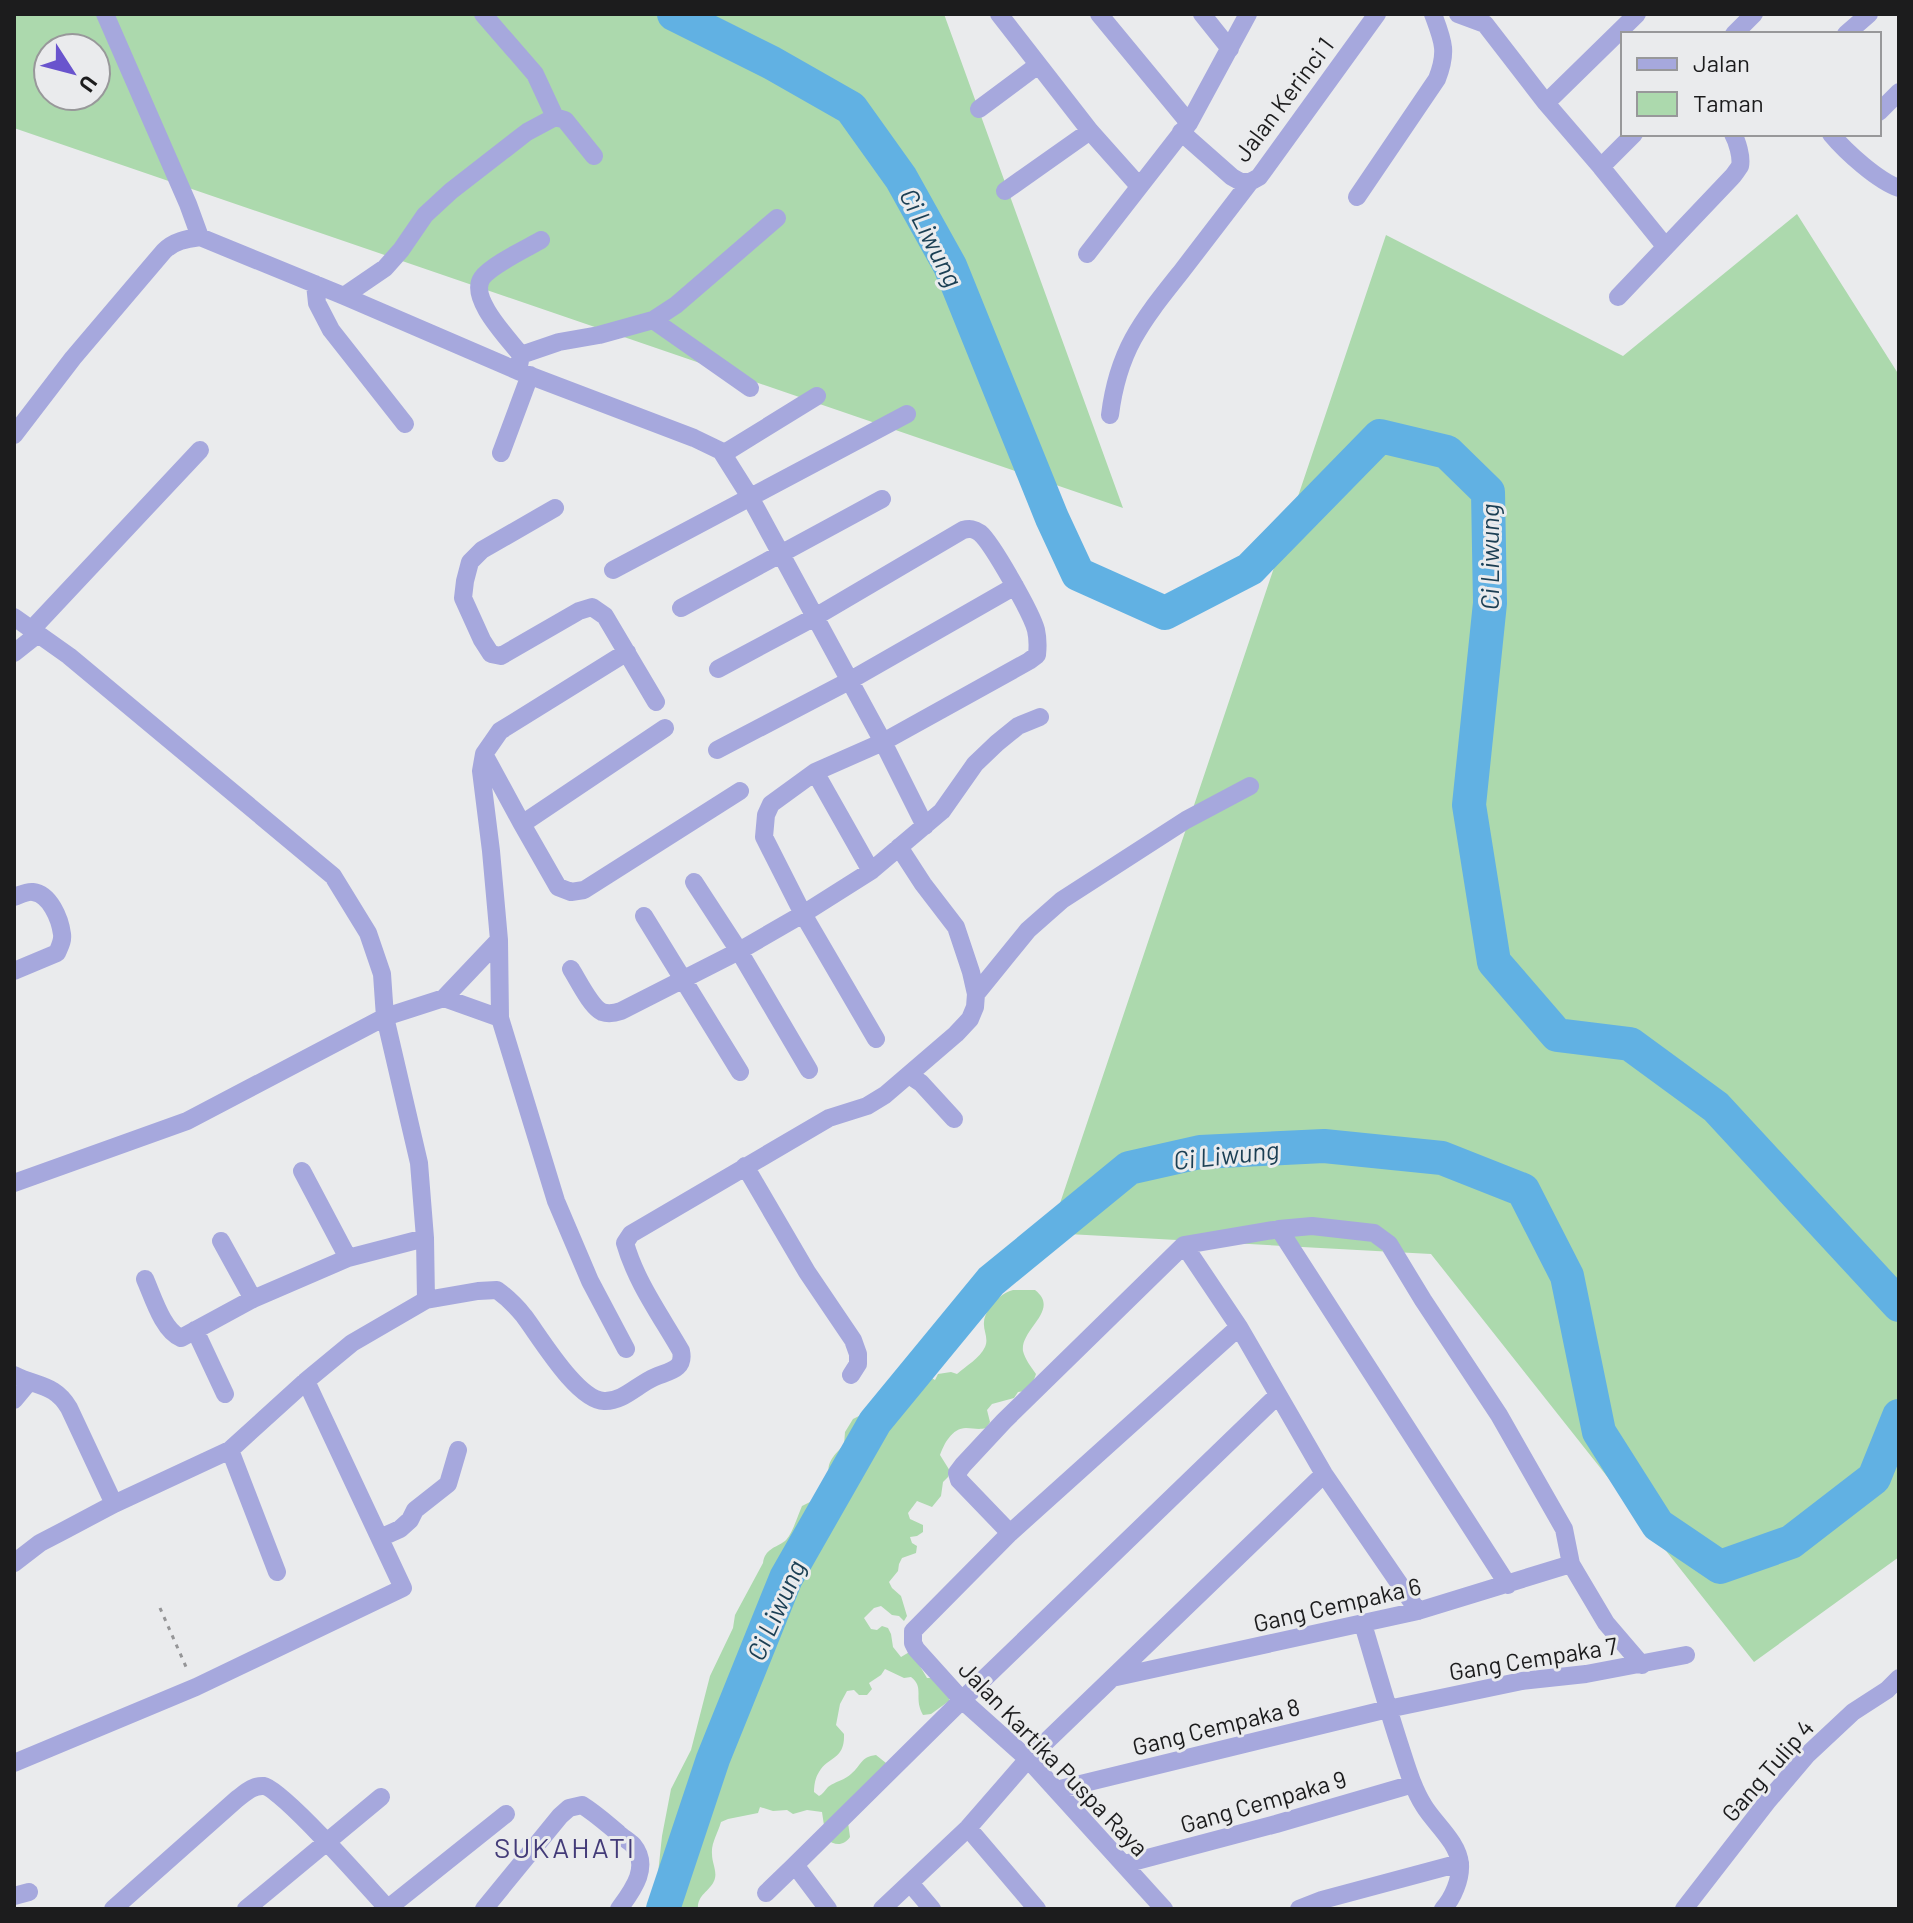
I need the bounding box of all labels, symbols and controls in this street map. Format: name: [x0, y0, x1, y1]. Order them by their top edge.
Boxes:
street label: Jalan Kerinci 1: [1227, 31, 1339, 167]
north arrow: [32, 32, 112, 112]
legend: [1621, 32, 1881, 136]
text: Jalan: [1693, 48, 1750, 77]
text: U: [74, 71, 104, 98]
text: Taman: [1693, 88, 1764, 117]
water label: Ci Liwung: [894, 183, 970, 291]
water label: Ci Liwung: [1473, 504, 1504, 610]
water label: Ci Liwung: [1171, 1133, 1281, 1175]
water label: Ci Liwung: [739, 1555, 811, 1665]
street label: Gang Cempaka 6: [1250, 1571, 1424, 1637]
street label: Gang Cempaka 7: [1447, 1630, 1619, 1686]
street label: Jalan Kartika Puspa Raya: [953, 1654, 1155, 1862]
street label: Gang Cempaka 8: [1129, 1691, 1303, 1761]
street label: Gang Tulip 4: [1715, 1713, 1819, 1827]
street label: Gang Cempaka 9: [1177, 1763, 1349, 1839]
district label: SUKAHATI: [494, 1830, 636, 1864]

